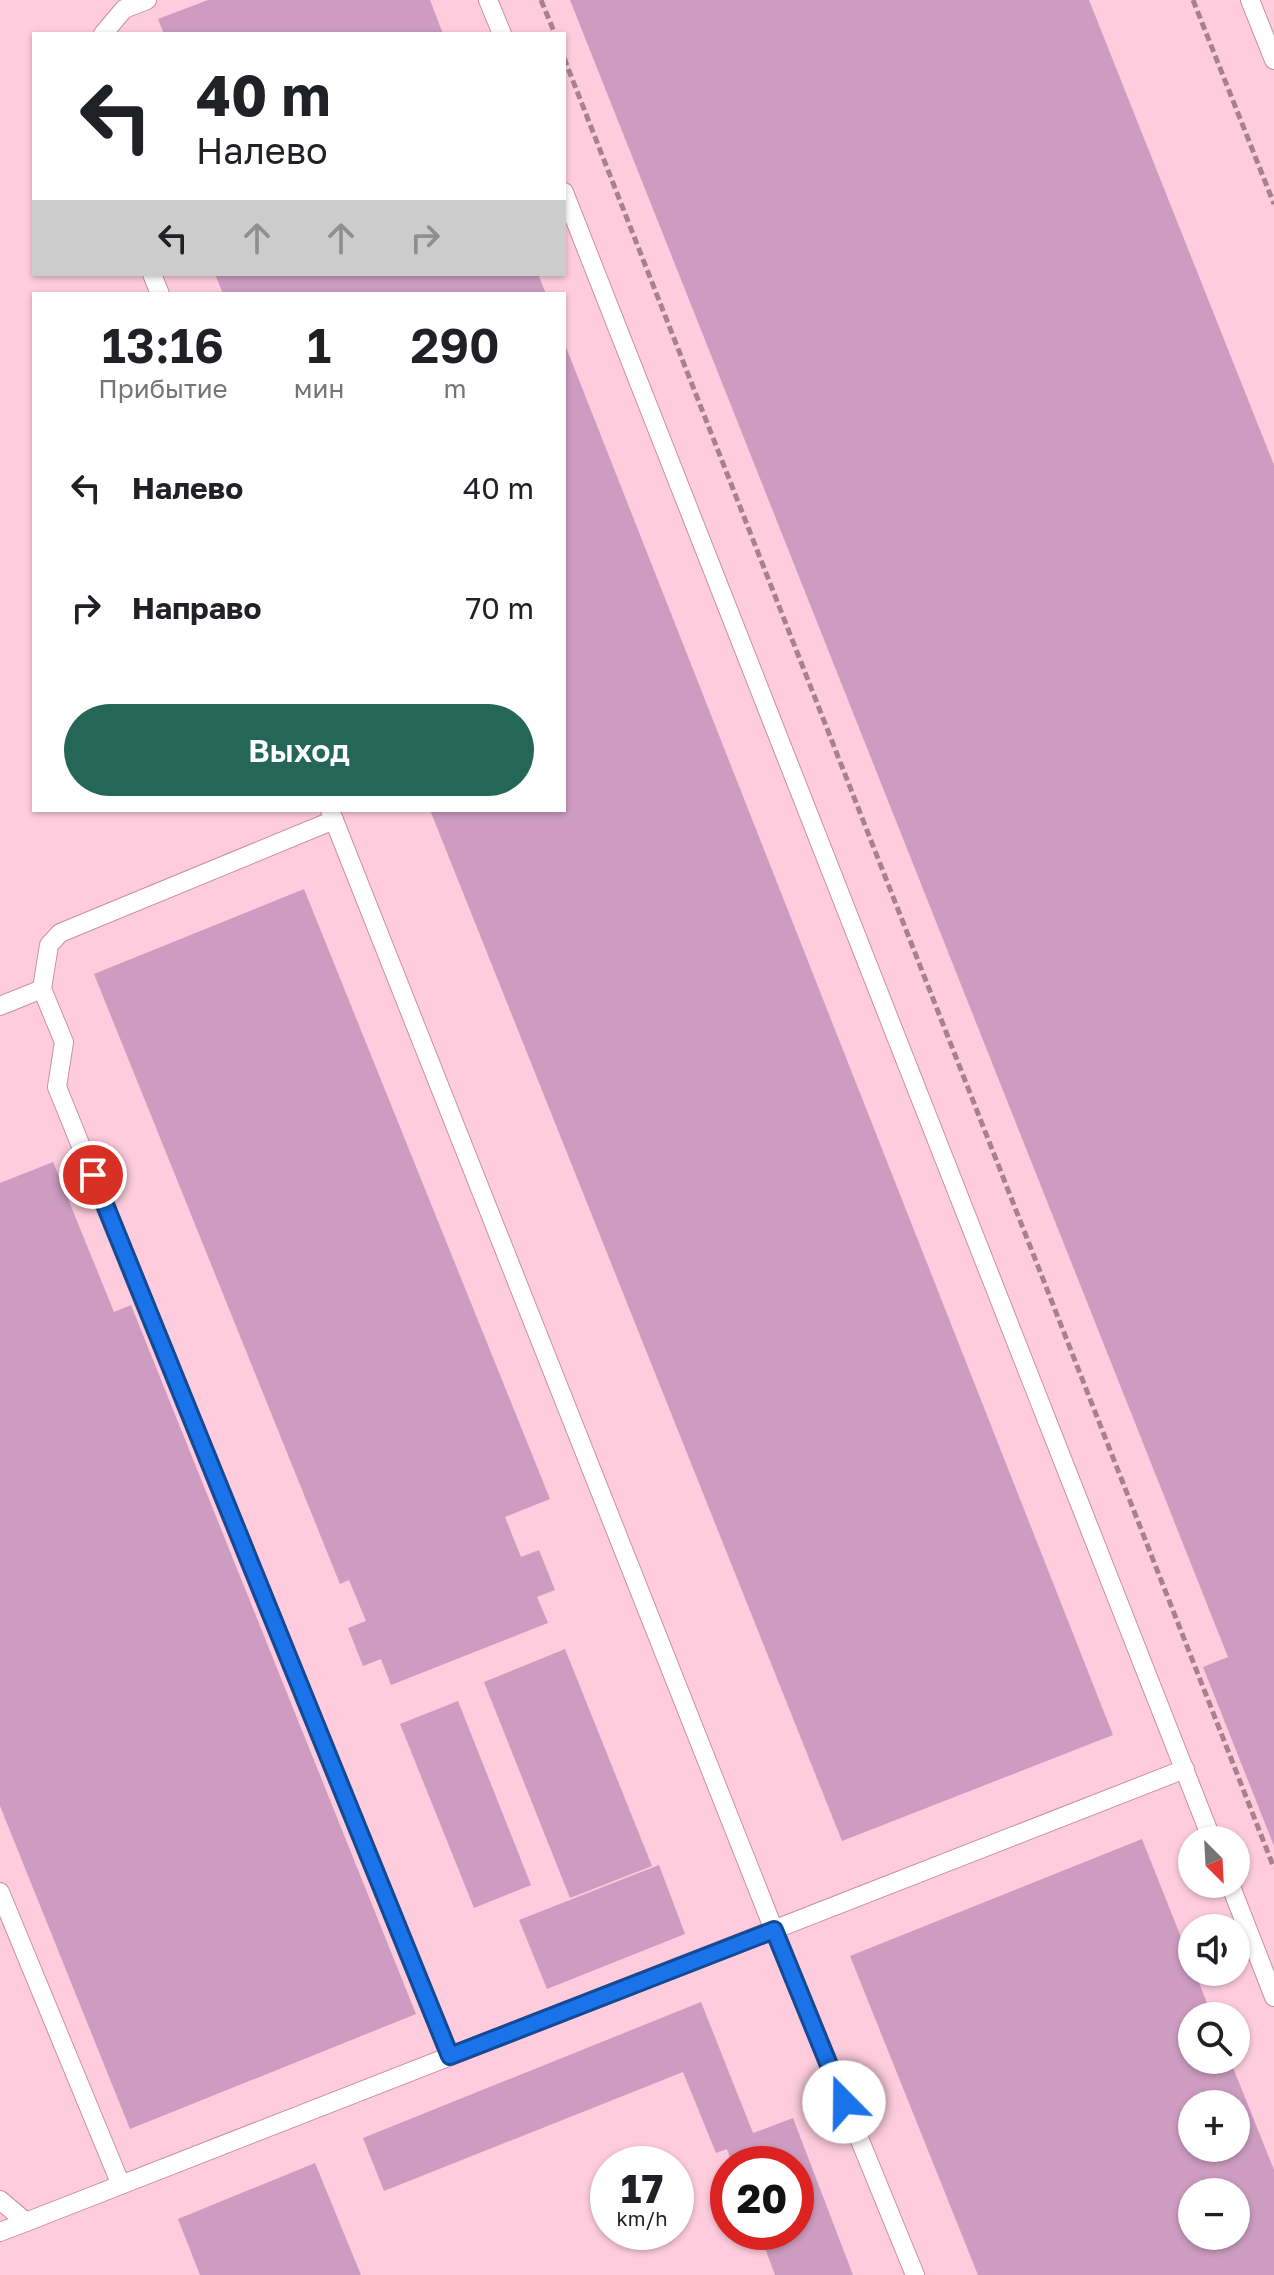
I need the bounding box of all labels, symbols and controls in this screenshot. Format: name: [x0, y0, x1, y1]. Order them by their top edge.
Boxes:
text: 40 m: [196, 61, 330, 128]
icon: left: [64, 64, 168, 168]
text: Налево: [196, 129, 328, 172]
icon: left: [151, 216, 195, 260]
icon: ahead: [235, 216, 279, 260]
icon: ahead: [319, 216, 363, 260]
icon: right: [403, 216, 447, 260]
text: 13:16: [102, 316, 224, 374]
text: 1: [307, 316, 331, 374]
text: 290: [410, 316, 500, 374]
text: Прибытие: [98, 373, 228, 404]
text: мин: [294, 373, 344, 404]
text: m: [444, 373, 467, 404]
icon: left: [64, 466, 108, 510]
text: Налево: [132, 470, 243, 506]
text: 40 m: [463, 470, 534, 506]
icon: right: [64, 586, 108, 630]
text: Направо: [132, 590, 261, 626]
text: 70 m: [465, 590, 534, 626]
button: Выход: [64, 704, 534, 796]
pin: [59, 1141, 127, 1209]
icon: arrive: [71, 1153, 115, 1197]
north arrow: [1178, 1826, 1250, 1898]
map controls: [1178, 1826, 1250, 2250]
button: sound: [1178, 1914, 1250, 1986]
button: search: [1178, 2002, 1250, 2074]
position arrow: [802, 2060, 886, 2144]
button: +: [1178, 2090, 1250, 2162]
speed limit sign: 20: [710, 2146, 814, 2250]
text: 17: [621, 2164, 663, 2212]
button: −: [1178, 2178, 1250, 2250]
text: km/h: [617, 2206, 667, 2230]

